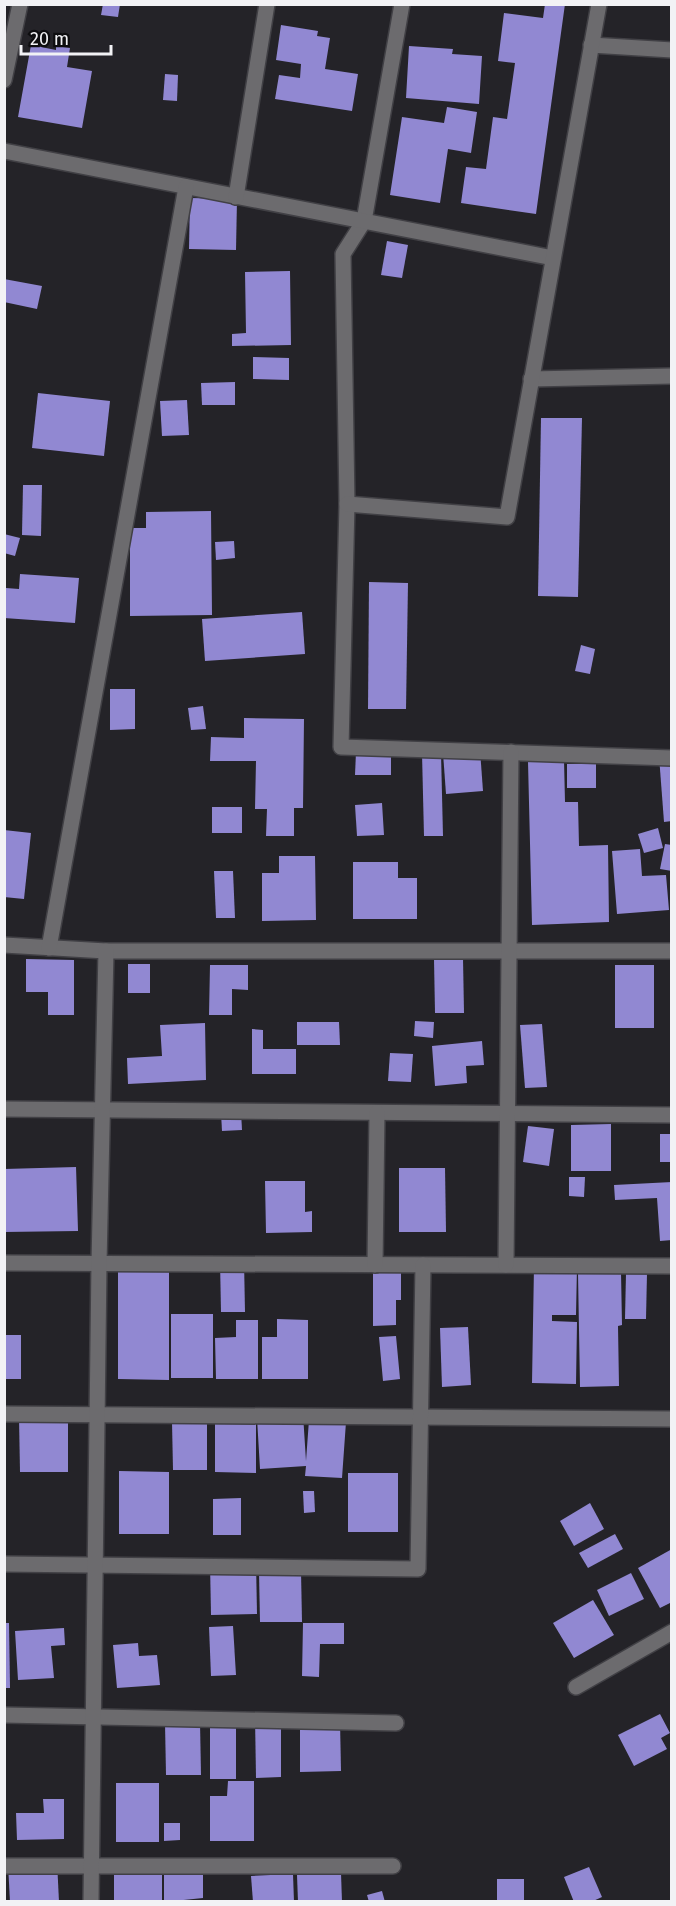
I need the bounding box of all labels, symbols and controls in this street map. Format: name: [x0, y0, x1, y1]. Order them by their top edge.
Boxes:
scale bar: [21, 18, 111, 56]
text: 20 m: [30, 28, 69, 50]

